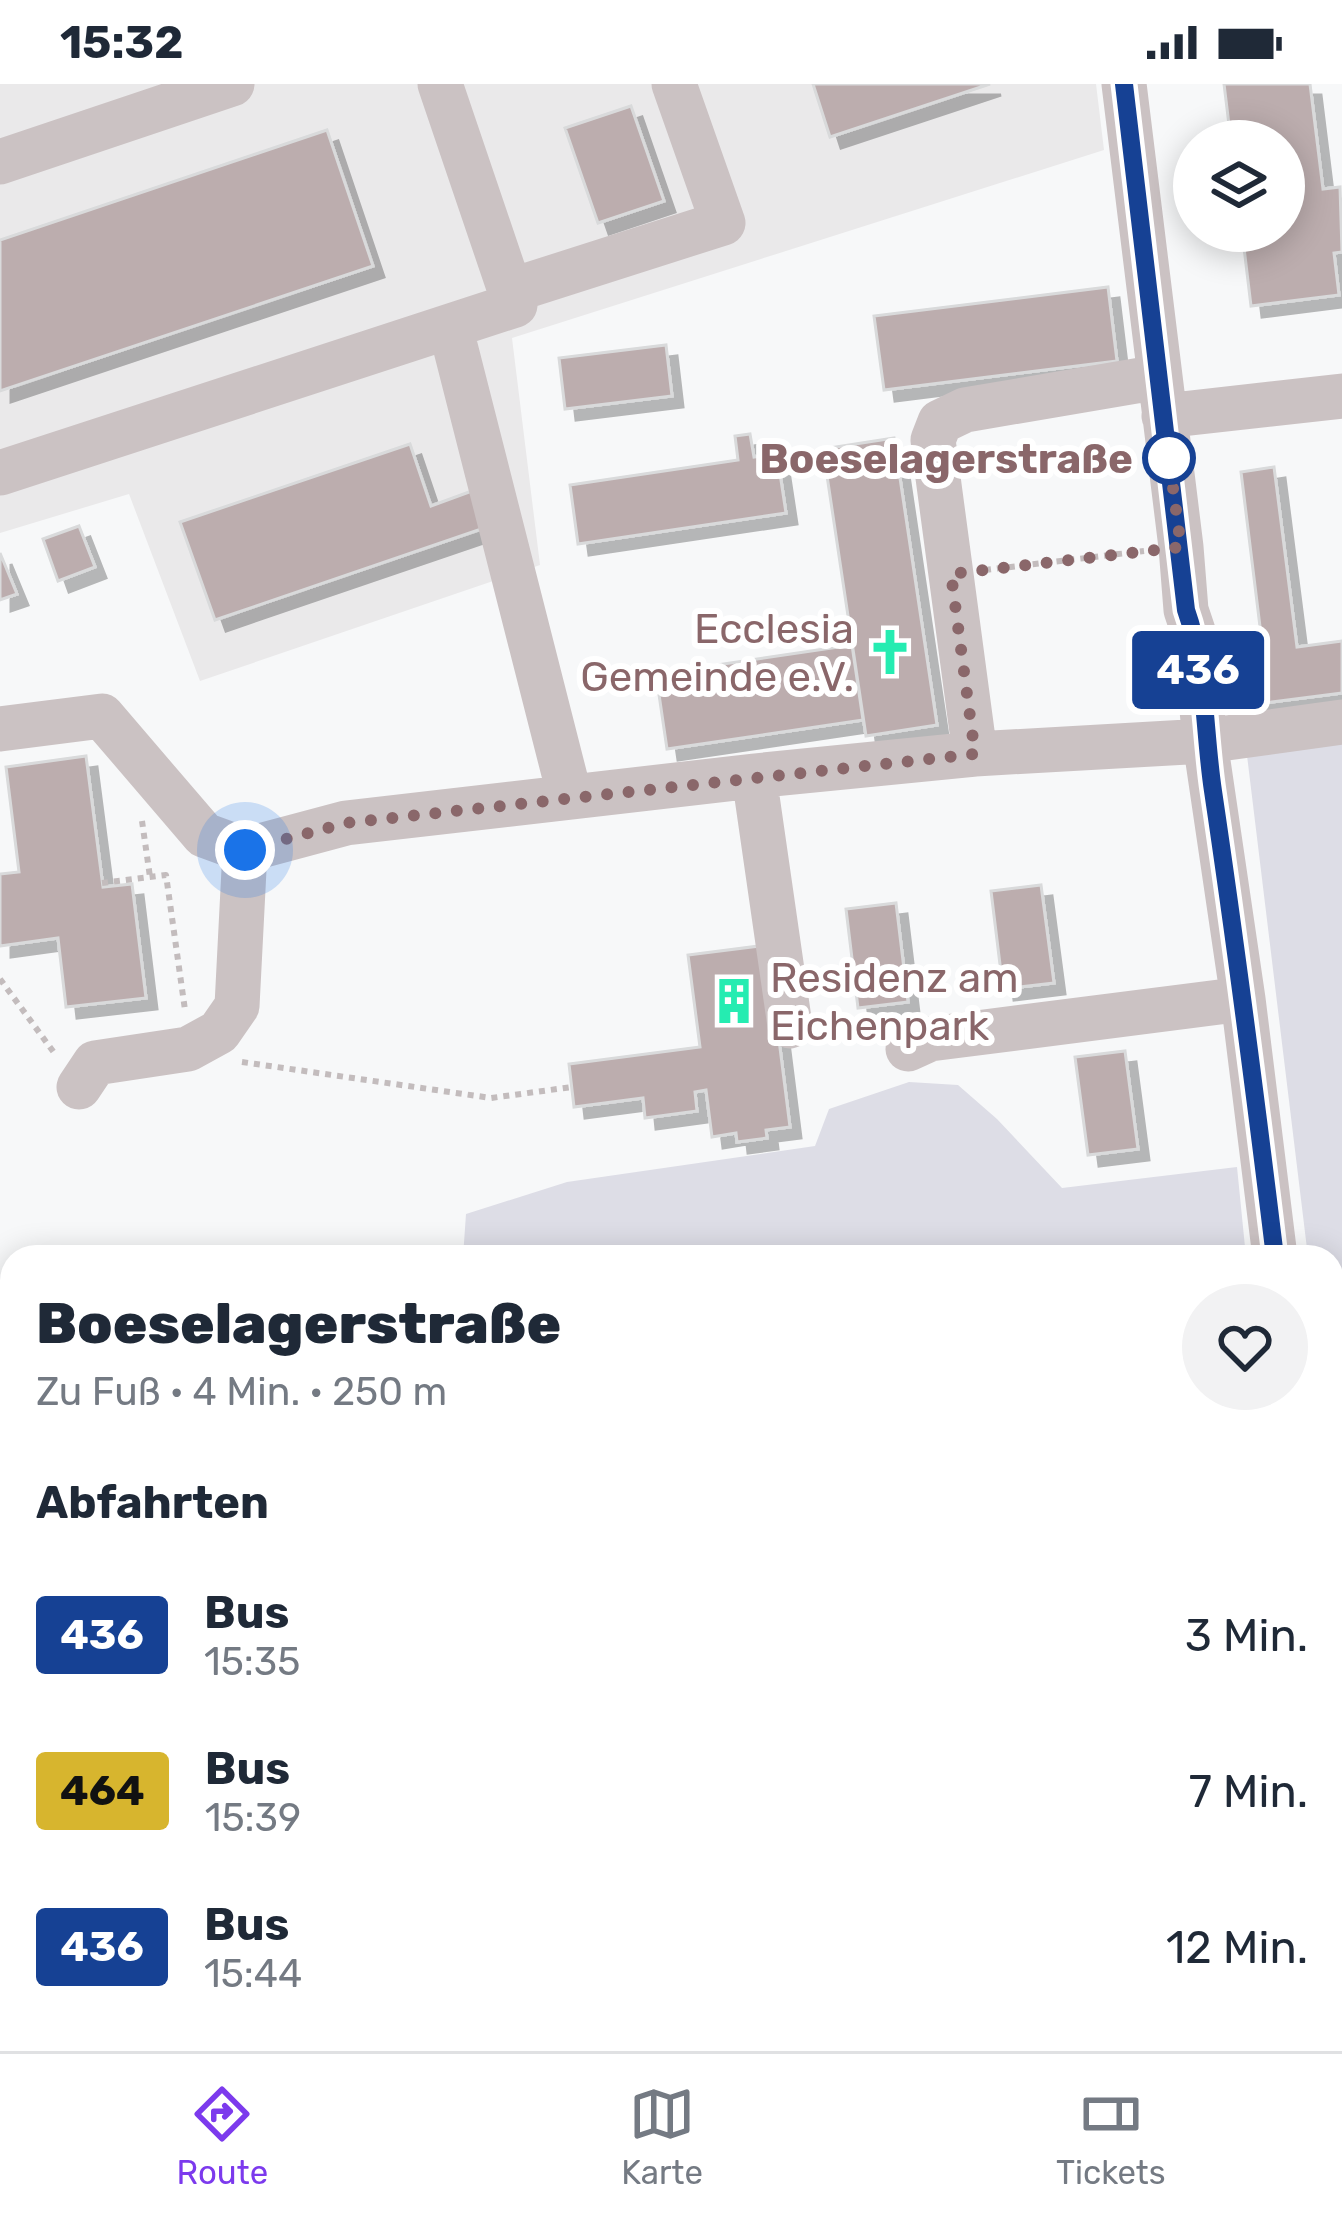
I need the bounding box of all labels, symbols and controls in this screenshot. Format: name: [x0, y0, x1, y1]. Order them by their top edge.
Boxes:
text: 15:32: [60, 16, 183, 69]
map controls: [1173, 120, 1305, 252]
button: layers: [1173, 120, 1305, 252]
marker: Boeselagerstraße: [1144, 433, 1194, 483]
place label: Boeselagerstraße: [759, 434, 1133, 484]
place label: Ecclesia Gemeinde e.V.: [580, 604, 854, 702]
church icon: Ecclesia Gemeinde e.V.: [865, 627, 915, 677]
line badge: 436: [1129, 631, 1267, 709]
text: 436: [1156, 645, 1240, 695]
your location: [215, 820, 275, 880]
place label: Residenz am Eichenpark: [770, 953, 1019, 1051]
building icon: Residenz am Eichenpark: [709, 976, 759, 1026]
button: heart: [1182, 1284, 1308, 1410]
text: Boeselagerstraße: [36, 1290, 561, 1357]
text: Zu Fuß · 4 Min. · 250 m: [36, 1369, 447, 1415]
text: Abfahrten: [36, 1476, 269, 1529]
text: Bus: [204, 1586, 289, 1639]
text: 3 Min.: [1185, 1609, 1308, 1662]
text: 436: [60, 1610, 144, 1660]
text: 15:35: [204, 1639, 300, 1685]
text: Bus: [205, 1742, 290, 1795]
text: 7 Min.: [1189, 1765, 1308, 1818]
text: 464: [60, 1766, 145, 1816]
text: 15:39: [205, 1795, 301, 1841]
text: Bus: [204, 1898, 289, 1951]
text: 12 Min.: [1166, 1921, 1308, 1974]
text: 436: [60, 1922, 144, 1972]
text: 15:44: [204, 1951, 302, 1997]
tab: Route: [177, 2081, 268, 2192]
tab: Karte: [621, 2081, 703, 2192]
tab: Tickets: [1056, 2081, 1165, 2192]

